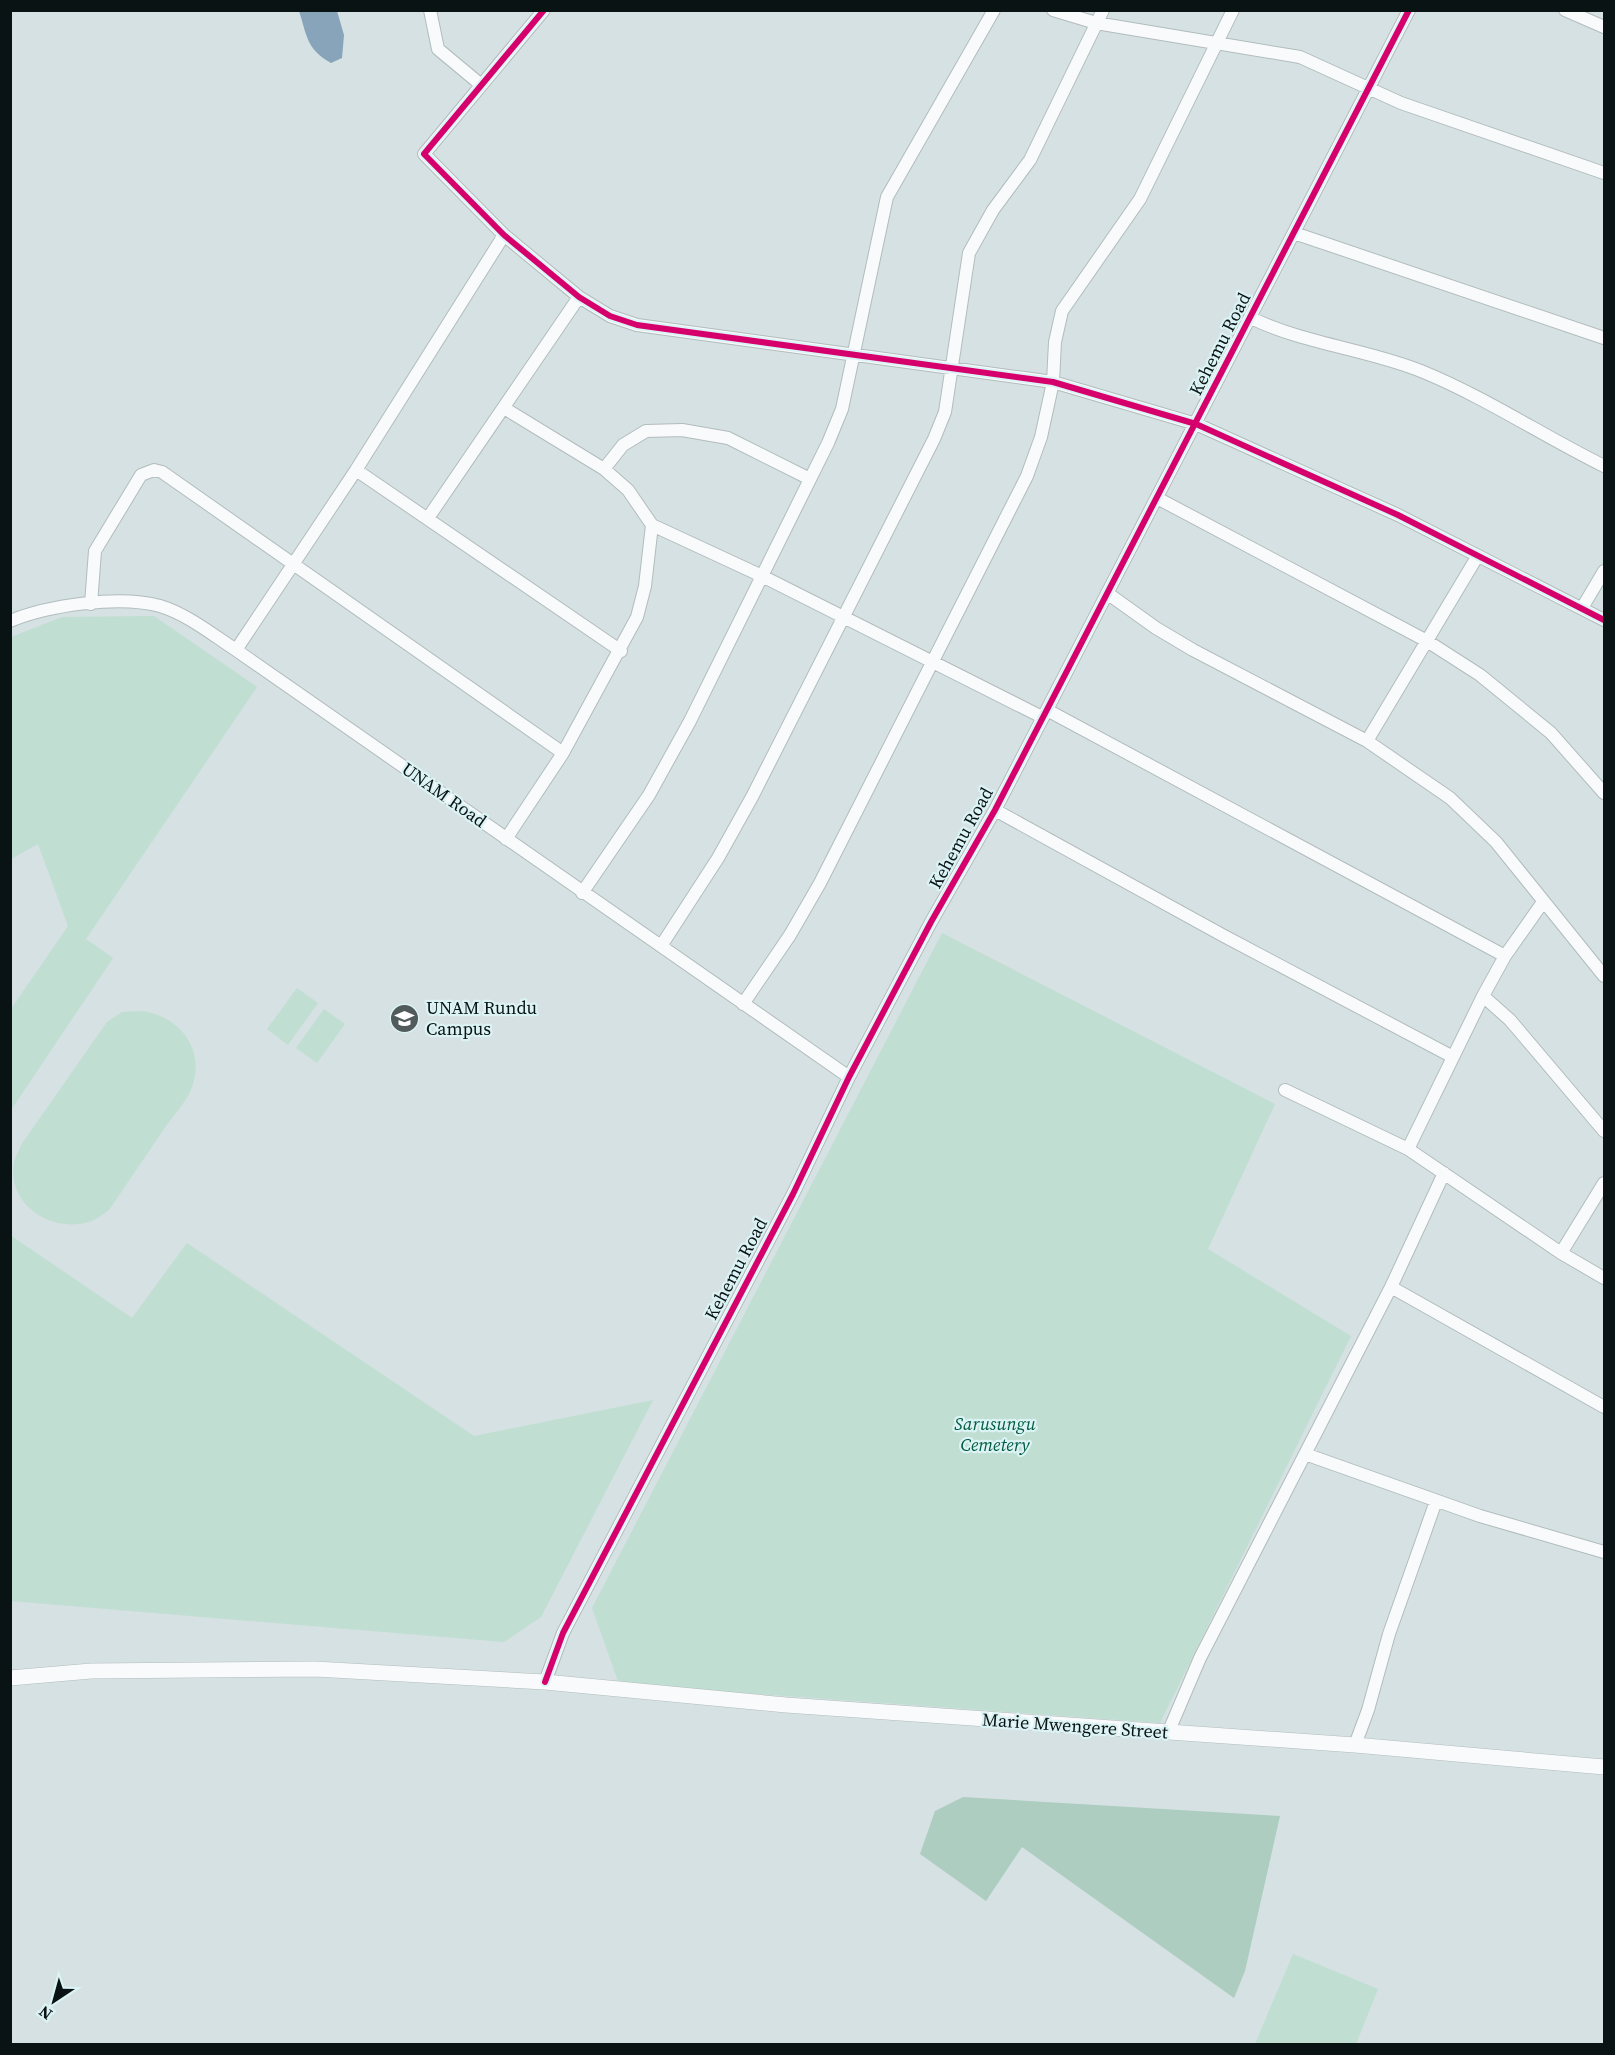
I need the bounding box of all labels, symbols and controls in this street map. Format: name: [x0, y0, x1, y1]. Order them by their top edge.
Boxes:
street label: Kehemu Road: [1183, 288, 1256, 399]
street label: UNAM Road: [397, 756, 492, 833]
street label: Kehemu Road: [922, 783, 999, 893]
place label: UNAM Rundu Campus: [426, 995, 537, 1041]
school or university icon: UNAM Rundu Campus: [389, 1002, 421, 1034]
street label: Kehemu Road: [698, 1213, 773, 1324]
park label: Sarusungu Cemetery: [954, 1411, 1036, 1457]
street label: Marie Mwengere Street: [981, 1707, 1169, 1744]
north arrow: [24, 1971, 84, 2031]
text: N: [34, 2001, 56, 2025]

